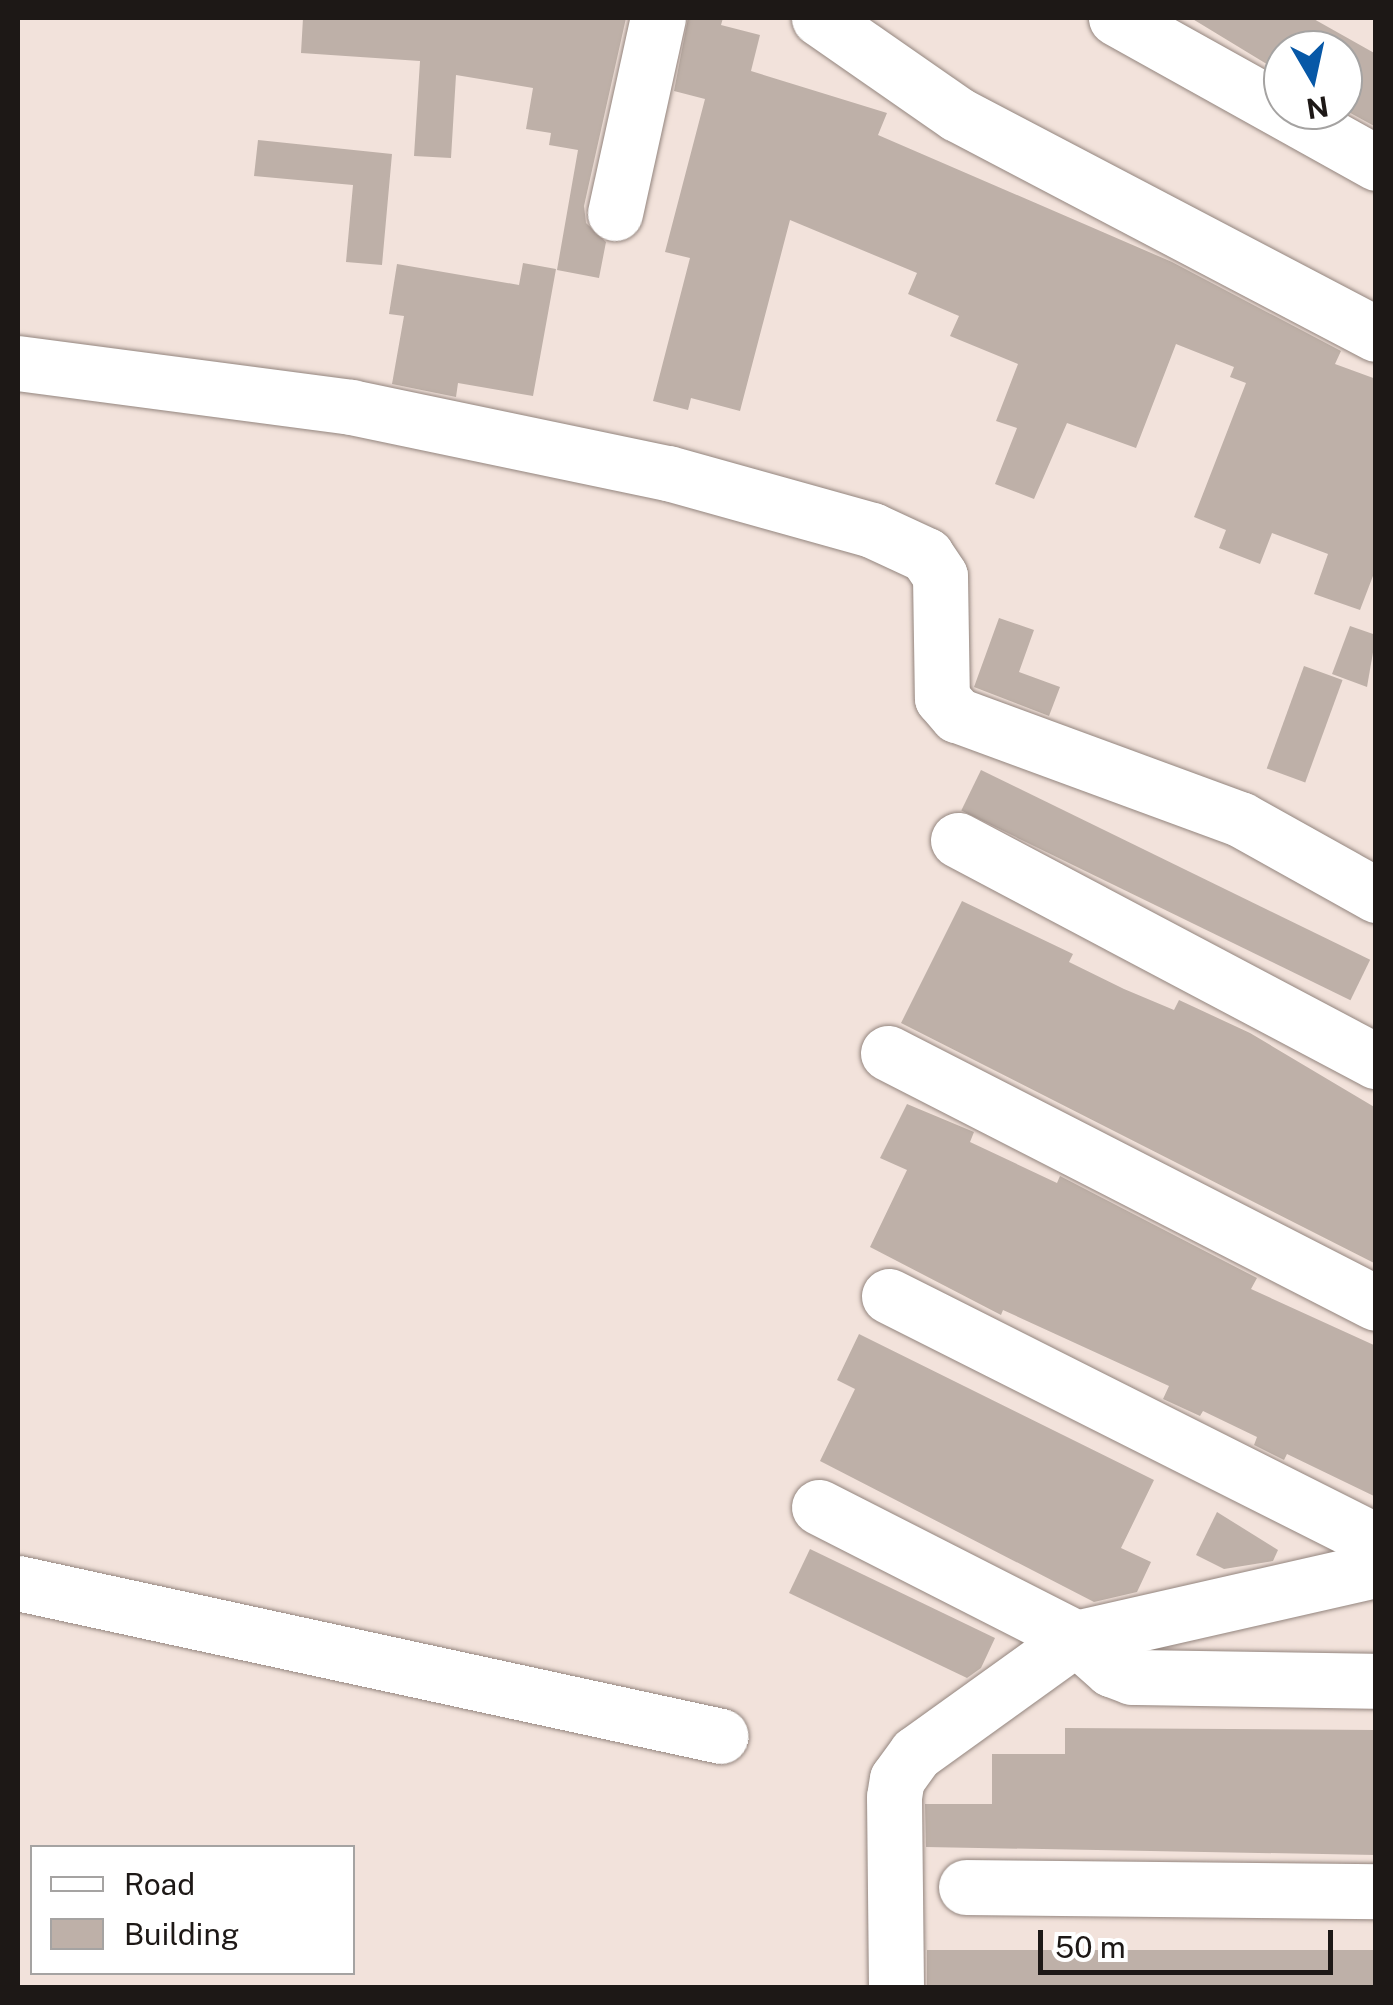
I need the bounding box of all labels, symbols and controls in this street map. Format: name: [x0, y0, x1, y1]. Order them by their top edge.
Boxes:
north arrow: [1263, 30, 1363, 130]
text: N: [1304, 90, 1331, 126]
legend: [30, 1845, 355, 1975]
text: Road: [124, 1866, 195, 1902]
scale bar: [1043, 1910, 1338, 1972]
text: Building: [124, 1916, 239, 1952]
text: 50 m: [1055, 1929, 1126, 1965]

